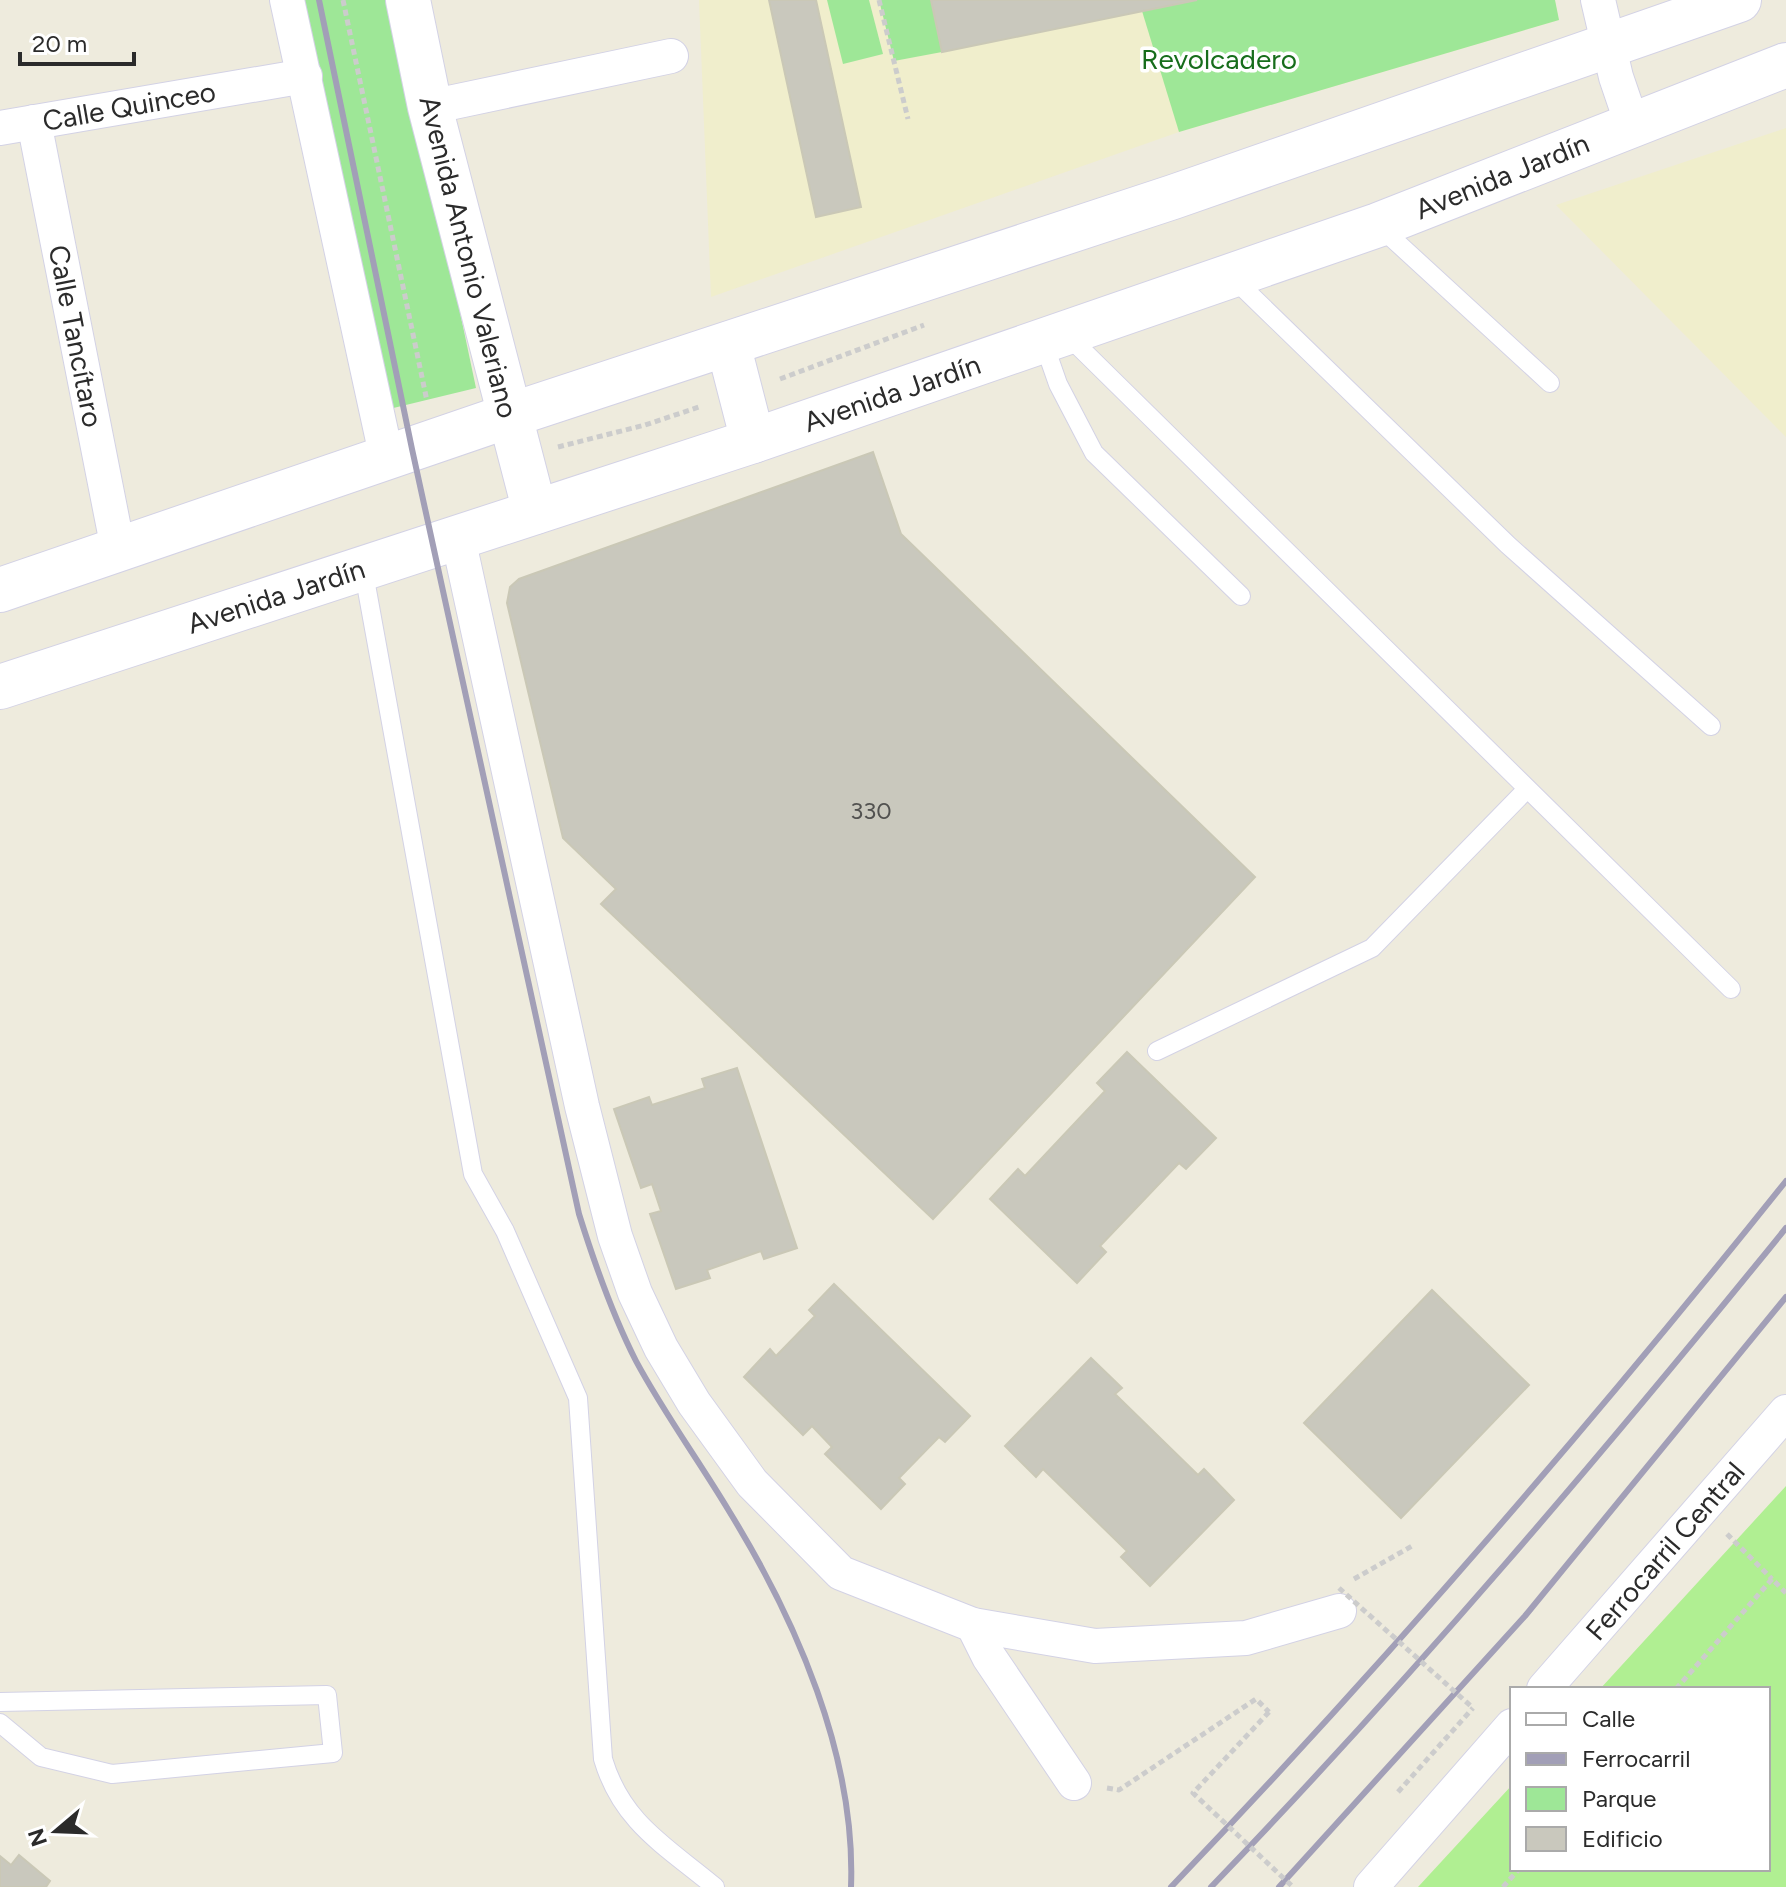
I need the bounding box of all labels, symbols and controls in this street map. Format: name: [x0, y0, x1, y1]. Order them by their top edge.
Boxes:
scale bar: [20, 16, 134, 66]
text: 20 m: [32, 29, 87, 58]
park label: Revolcadero: [1141, 42, 1297, 76]
street label: Calle Quinceo: [40, 74, 218, 138]
street label: Avenida Antonio Valeriano: [413, 92, 525, 422]
street label: Avenida Jardín: [1410, 126, 1594, 226]
street label: Calle Tancítaro: [42, 242, 110, 430]
street label: Avenida Jardín: [799, 347, 985, 439]
street label: Avenida Jardín: [183, 551, 369, 641]
house number: 330: [850, 796, 892, 825]
street label: Ferrocarril Central: [1578, 1455, 1752, 1647]
legend: [1510, 1687, 1770, 1871]
text: Calle: [1582, 1704, 1635, 1733]
text: Ferrocarril: [1582, 1744, 1690, 1773]
text: Parque: [1582, 1784, 1656, 1813]
north arrow: [16, 1791, 96, 1871]
text: Edificio: [1582, 1824, 1663, 1853]
text: N: [22, 1825, 53, 1850]

